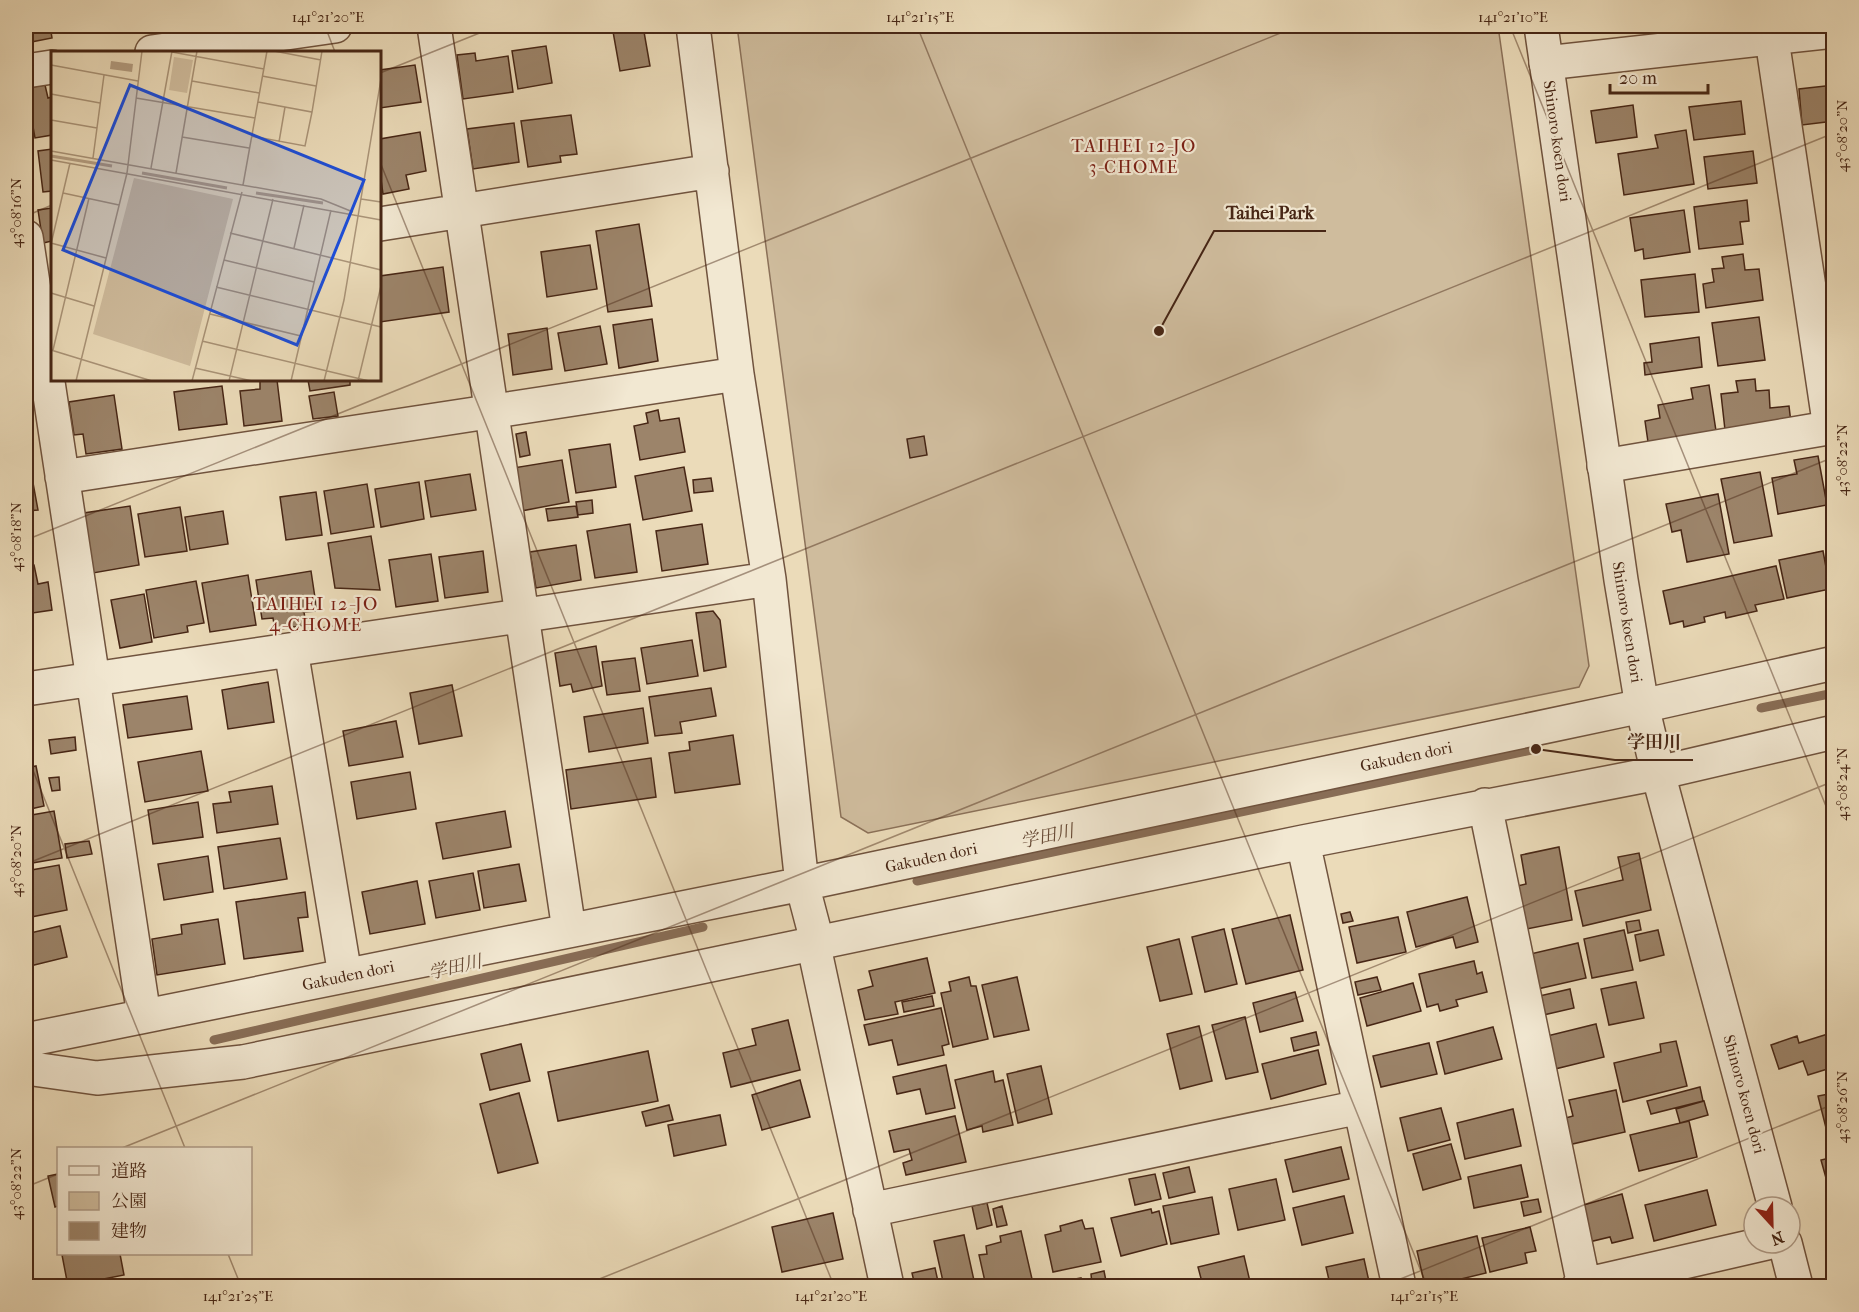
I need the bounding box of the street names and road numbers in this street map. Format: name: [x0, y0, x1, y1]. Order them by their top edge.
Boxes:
street label: Shinoro koen dori: [1540, 79, 1575, 203]
street label: Shinoro koen dori: [1609, 560, 1647, 684]
street label: Gakuden dori: [1358, 737, 1454, 776]
street label: Gakuden dori: [883, 838, 979, 877]
street label: Gakuden dori: [300, 956, 396, 995]
street label: Shinoro koen dori: [1720, 1033, 1770, 1156]

